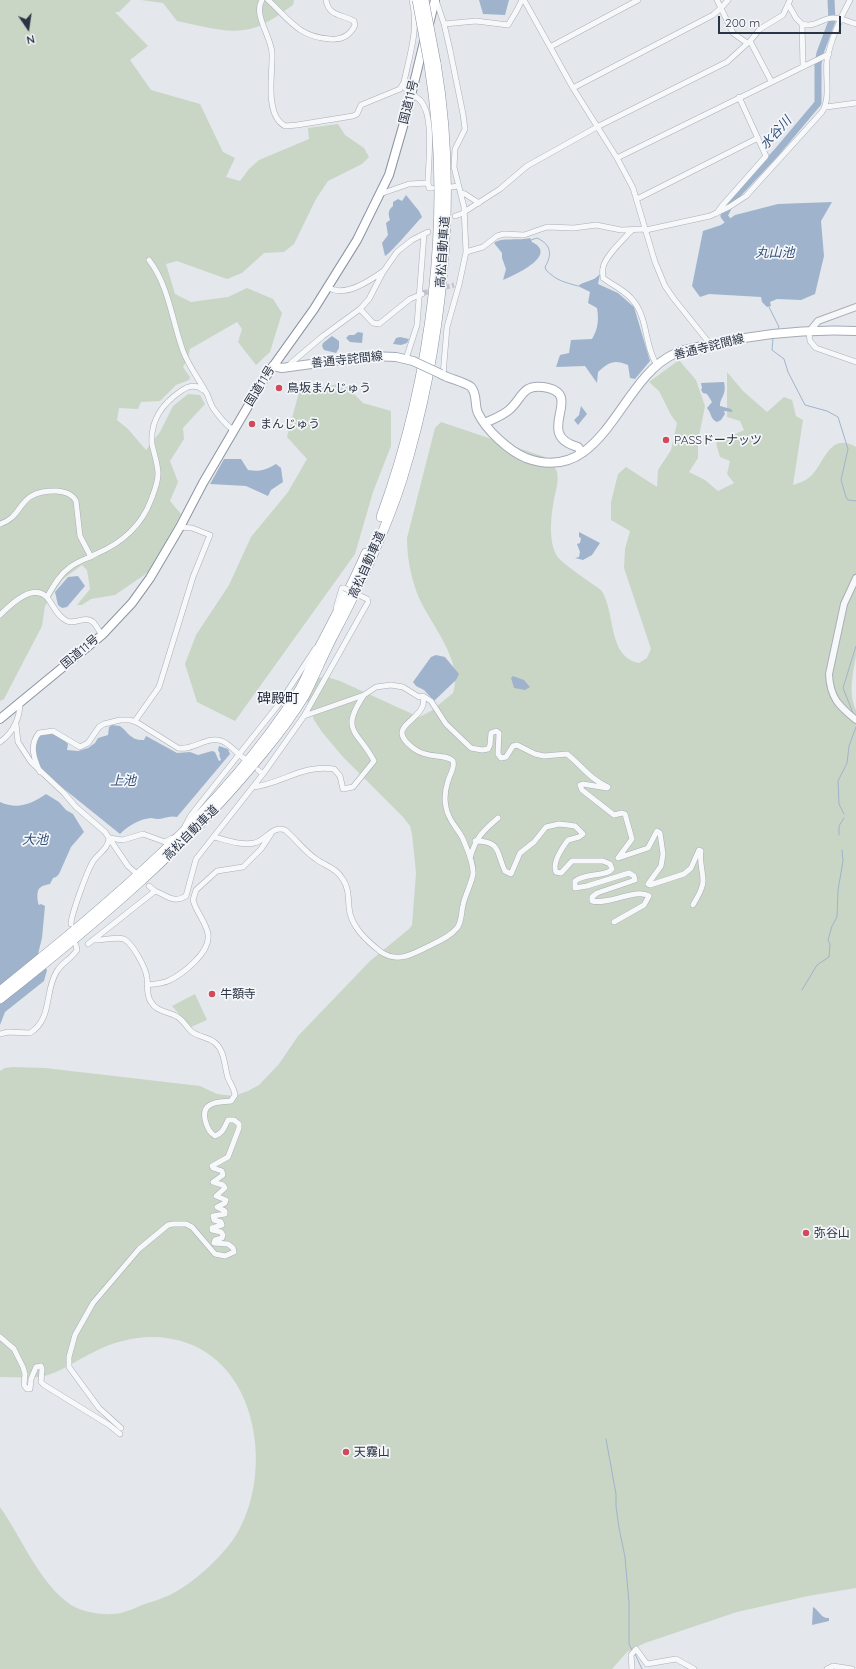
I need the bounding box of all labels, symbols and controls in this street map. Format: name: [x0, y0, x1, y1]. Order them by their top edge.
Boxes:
north arrow: [8, 8, 48, 48]
scale bar: [720, 8, 843, 34]
text: 200 m: [725, 15, 760, 30]
text: N: [25, 32, 36, 47]
street label: 国道11号: [397, 78, 421, 126]
water label: 水谷川: [757, 113, 795, 153]
street label: 高松自動車道: [433, 216, 453, 288]
water label: 丸山池: [756, 245, 794, 261]
street label: 善通寺詫間線: [672, 331, 746, 363]
street label: 善通寺詫間線: [310, 349, 384, 371]
street label: 国道11号: [242, 363, 278, 409]
place label: 鳥坂まんじゅう: [287, 381, 371, 395]
marker: 鳥坂まんじゅう: [274, 383, 284, 393]
place label: まんじゅう: [260, 417, 320, 431]
marker: まんじゅう: [247, 419, 257, 429]
place label: PASSドーナッツ: [674, 433, 762, 447]
marker: PASSドーナッツ: [661, 435, 671, 445]
street label: 高松自動車道: [346, 529, 388, 601]
street label: 国道11号: [58, 632, 102, 672]
district label: 碑殿町: [257, 691, 299, 707]
water label: 上池: [110, 773, 136, 789]
street label: 高松自動車道: [160, 802, 222, 864]
water label: 大池: [22, 832, 48, 848]
place label: 牛額寺: [220, 987, 256, 1001]
marker: 牛額寺: [207, 989, 217, 999]
place label: 弥谷山: [814, 1226, 850, 1240]
marker: 弥谷山: [801, 1228, 811, 1238]
place label: 天霧山: [354, 1445, 390, 1459]
marker: 天霧山: [341, 1447, 351, 1457]

